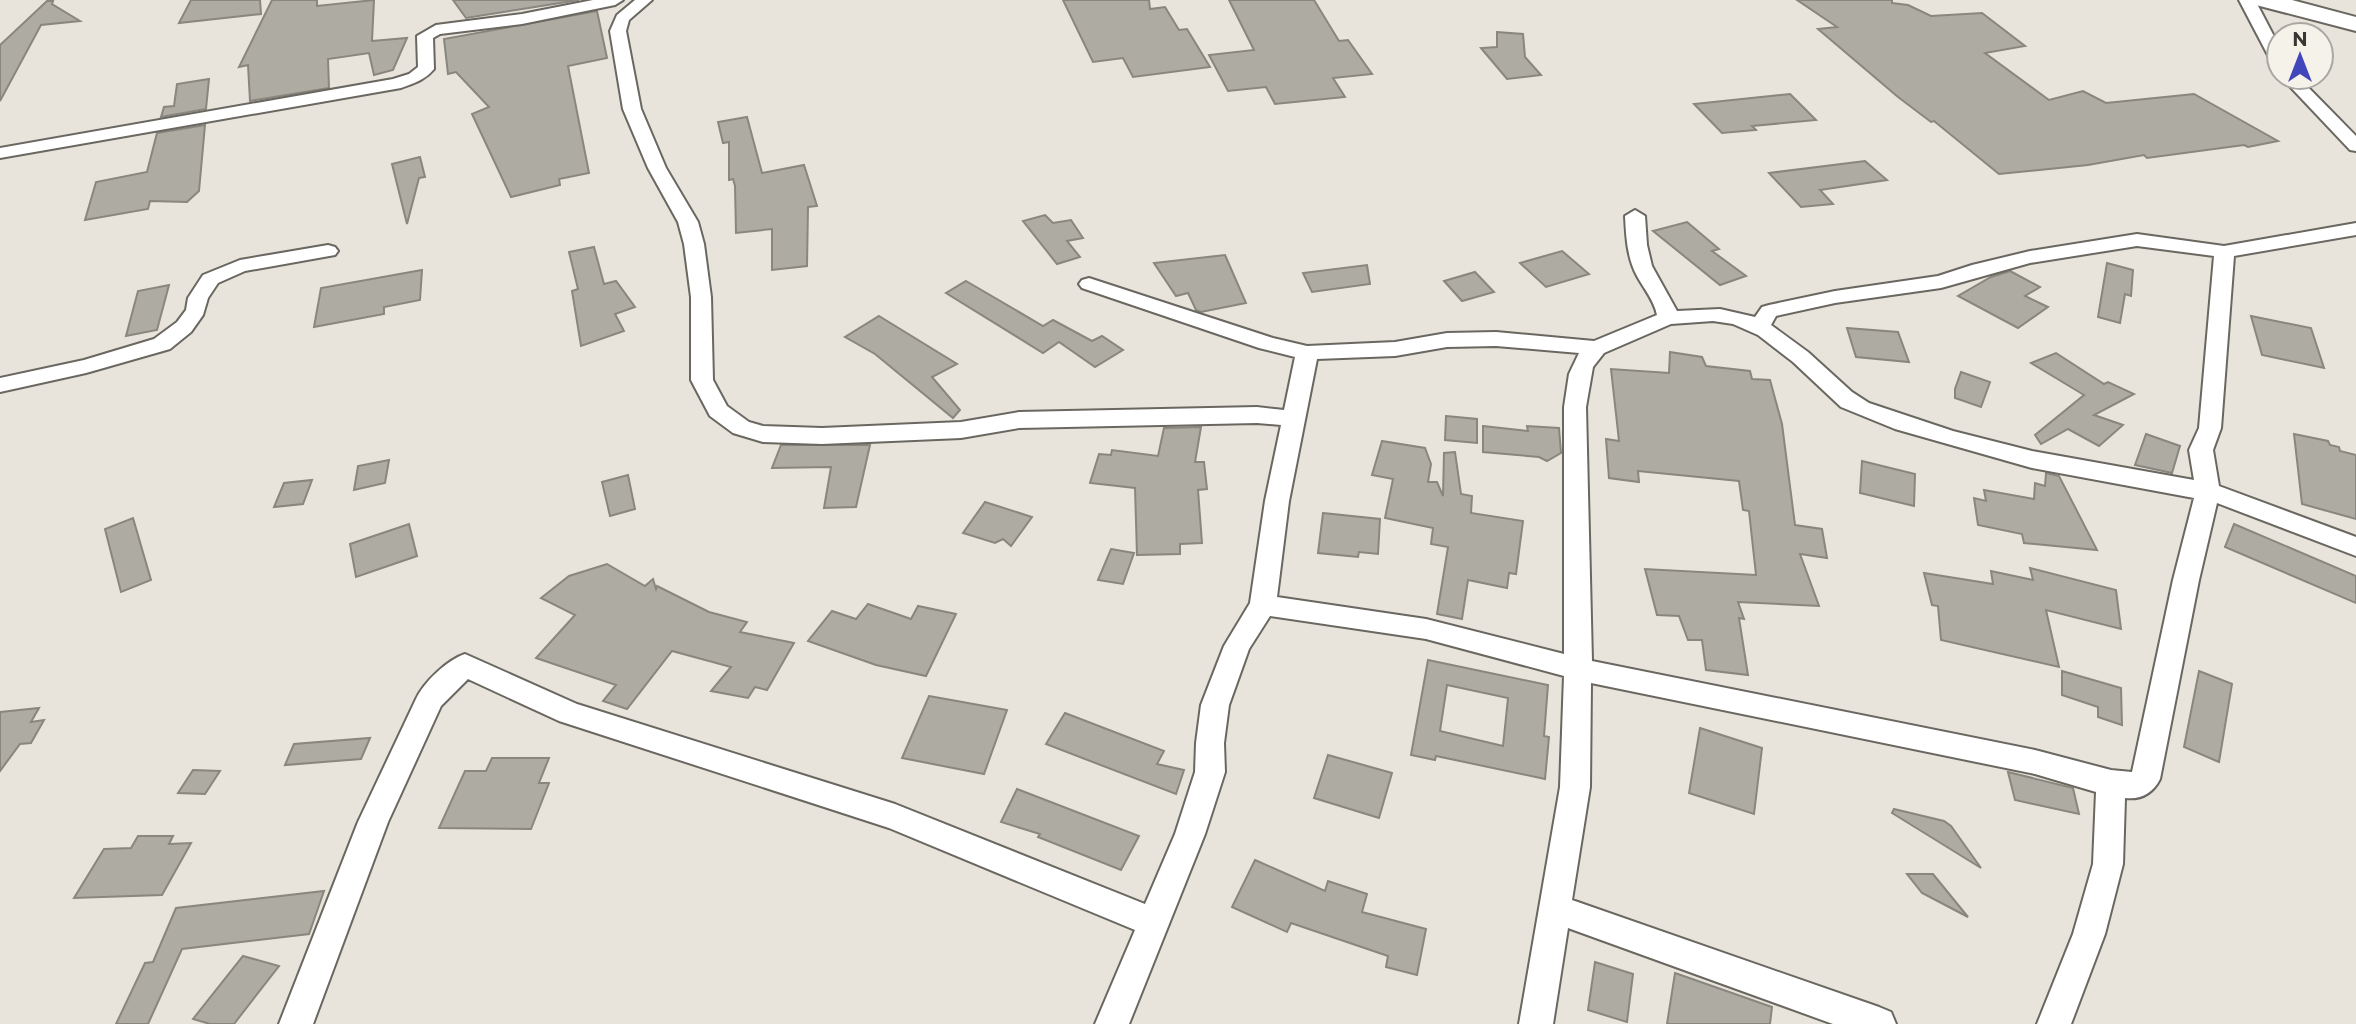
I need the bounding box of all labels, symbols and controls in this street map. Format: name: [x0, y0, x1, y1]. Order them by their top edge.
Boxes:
north arrow: [2265, 21, 2335, 91]
text: N: [2292, 28, 2308, 51]

